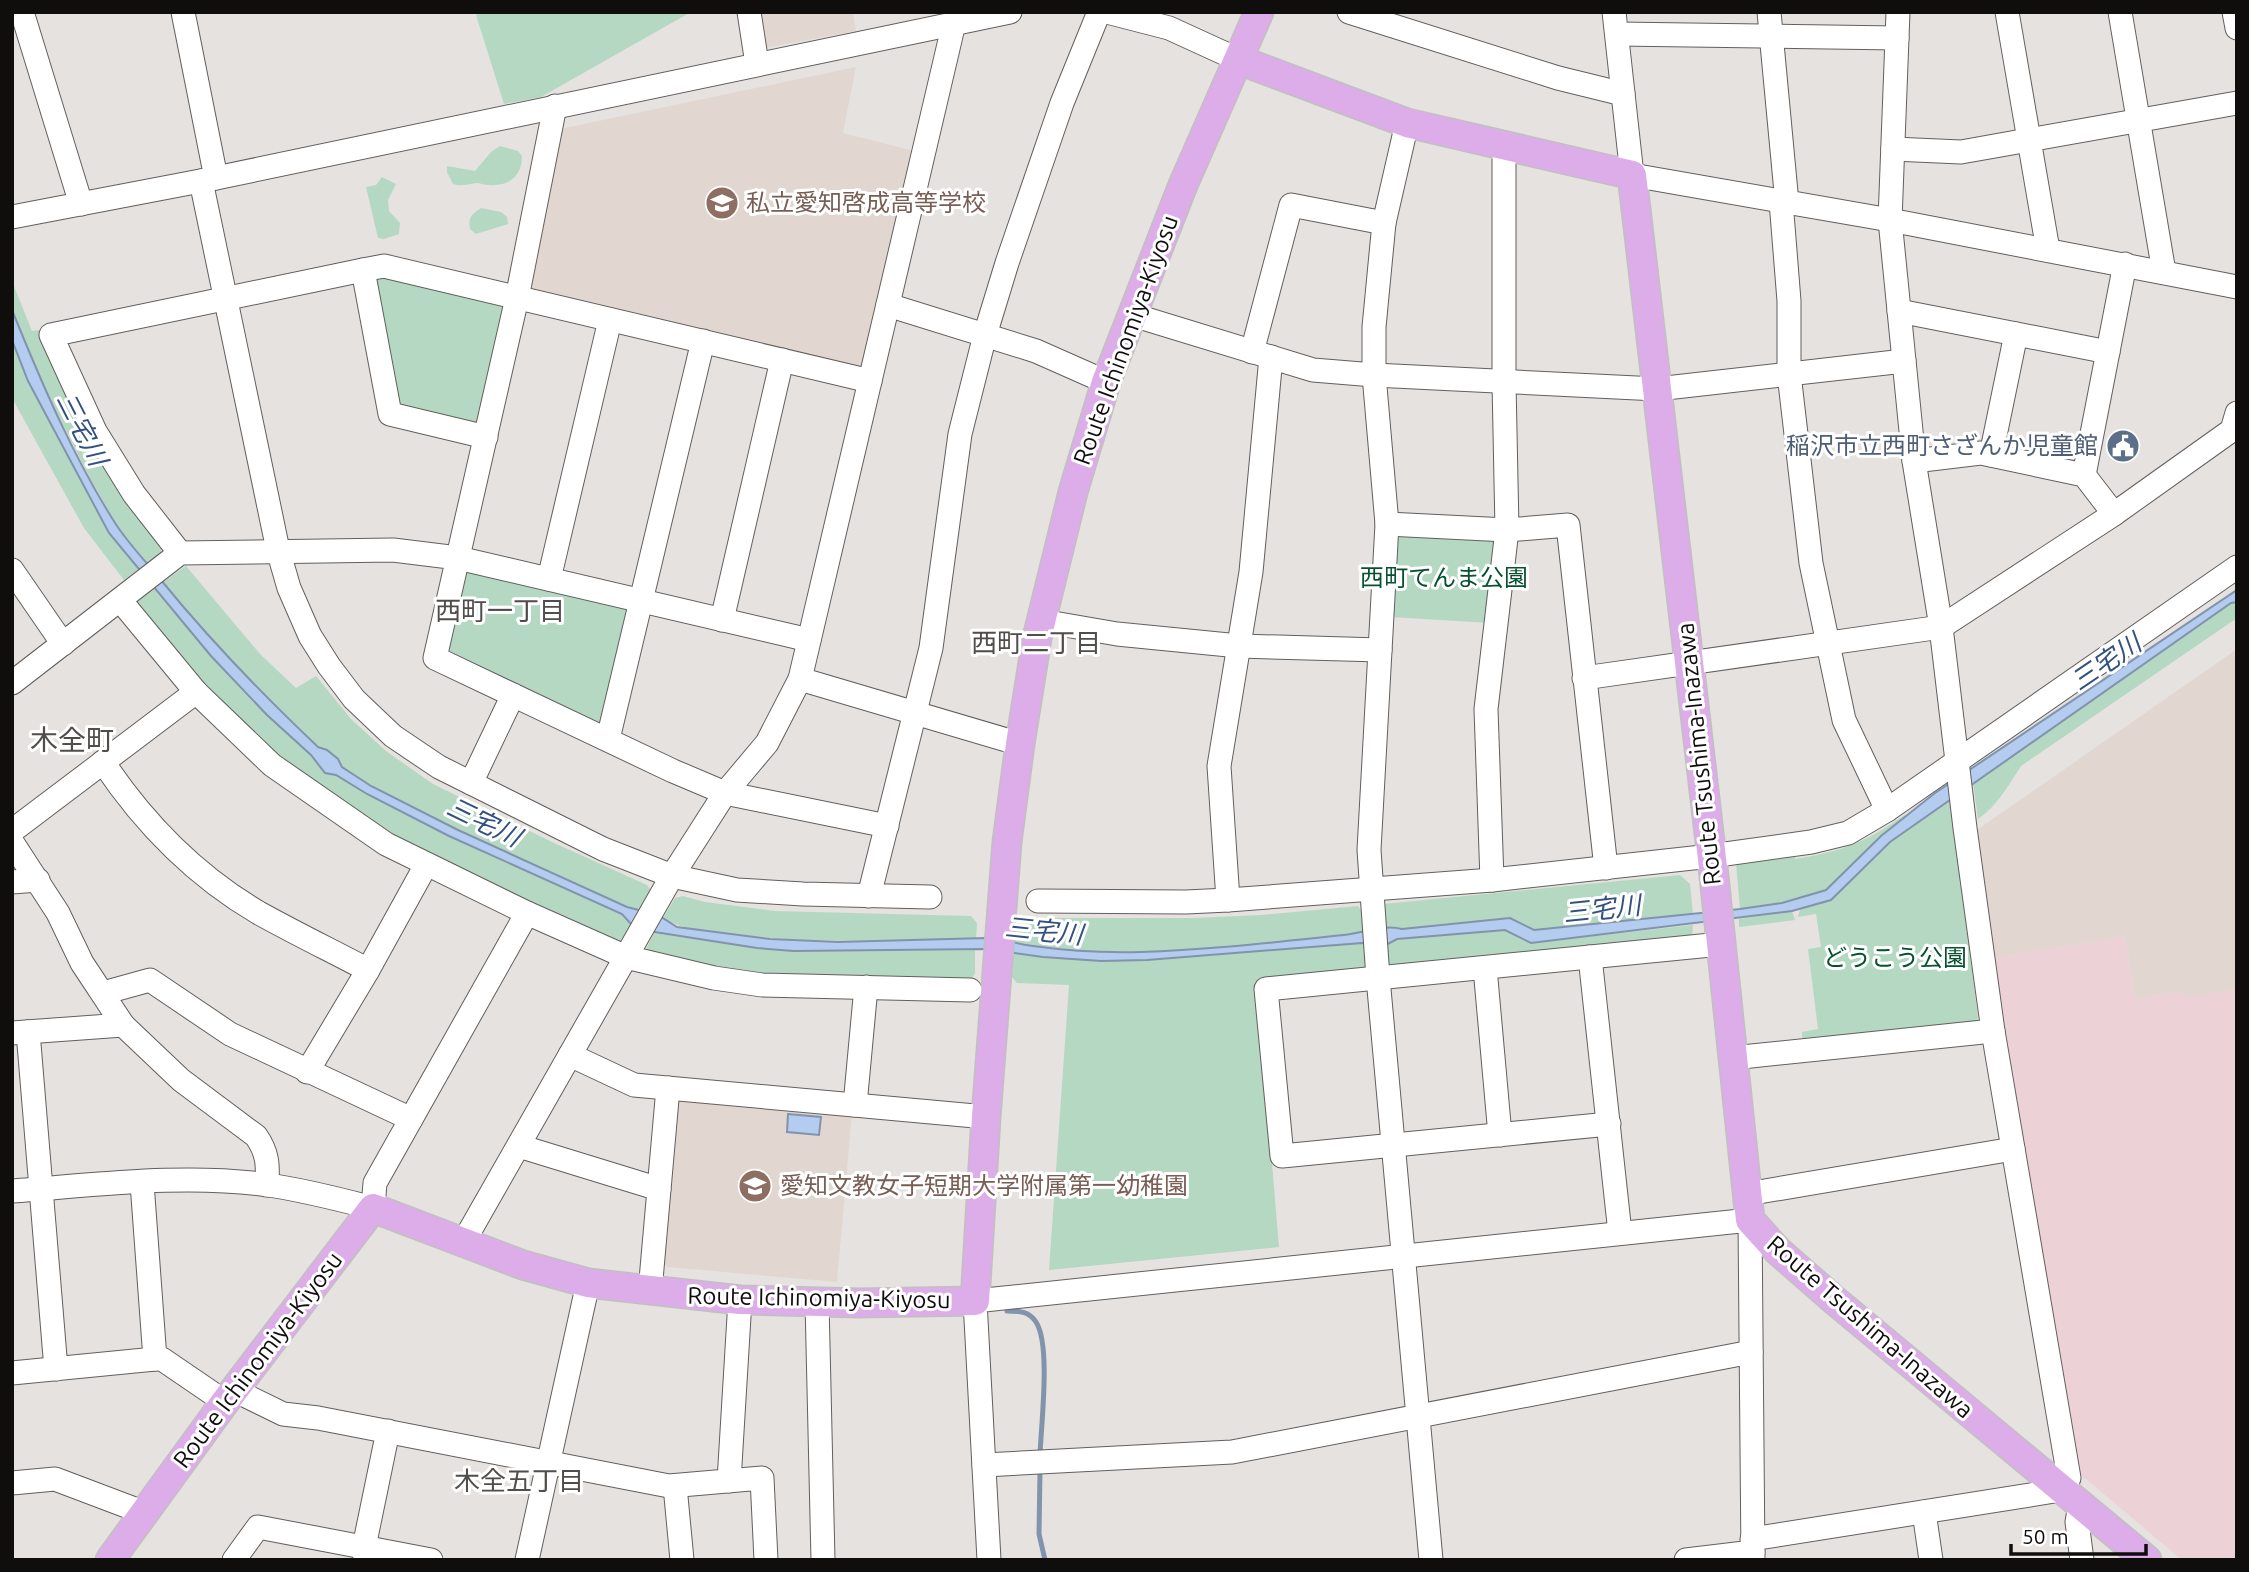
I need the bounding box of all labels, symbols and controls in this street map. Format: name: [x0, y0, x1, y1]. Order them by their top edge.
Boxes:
school or university icon: 私立愛知啓成高等学校: [703, 184, 741, 222]
place label: 私立愛知啓成高等学校: [746, 189, 986, 216]
street label: Route Ichinomiya-Kiyosu: [1068, 212, 1183, 468]
water label: 三宅川: [52, 387, 114, 473]
public building icon: 稲沢市立西町さざんか児童館: [2104, 427, 2142, 465]
place label: 稲沢市立西町さざんか児童館: [1786, 432, 2098, 459]
park label: 西町てんま公園: [1360, 564, 1528, 591]
district label: 西町一丁目: [435, 596, 565, 625]
street label: Route Tsushima-Inazawa: [1671, 622, 1726, 887]
water label: 三宅川: [2065, 626, 2149, 695]
district label: 西町二丁目: [971, 628, 1101, 657]
district label: 木全町: [30, 724, 114, 755]
water label: 三宅川: [443, 791, 528, 853]
water label: 三宅川: [1562, 890, 1645, 927]
water label: 三宅川: [1004, 912, 1087, 949]
park label: どうこう公園: [1823, 944, 1967, 971]
school or university icon: 愛知文教女子短期大学附属第一幼稚園: [736, 1167, 774, 1205]
place label: 愛知文教女子短期大学附属第一幼稚園: [780, 1172, 1188, 1199]
street label: Route Tsushima-Inazawa: [1762, 1230, 1979, 1423]
street label: Route Ichinomiya-Kiyosu: [168, 1246, 348, 1473]
street label: Route Ichinomiya-Kiyosu: [687, 1282, 951, 1313]
district label: 木全五丁目: [454, 1466, 584, 1495]
scale bar: [2011, 1512, 2146, 1556]
text: 50 m: [2022, 1524, 2069, 1548]

